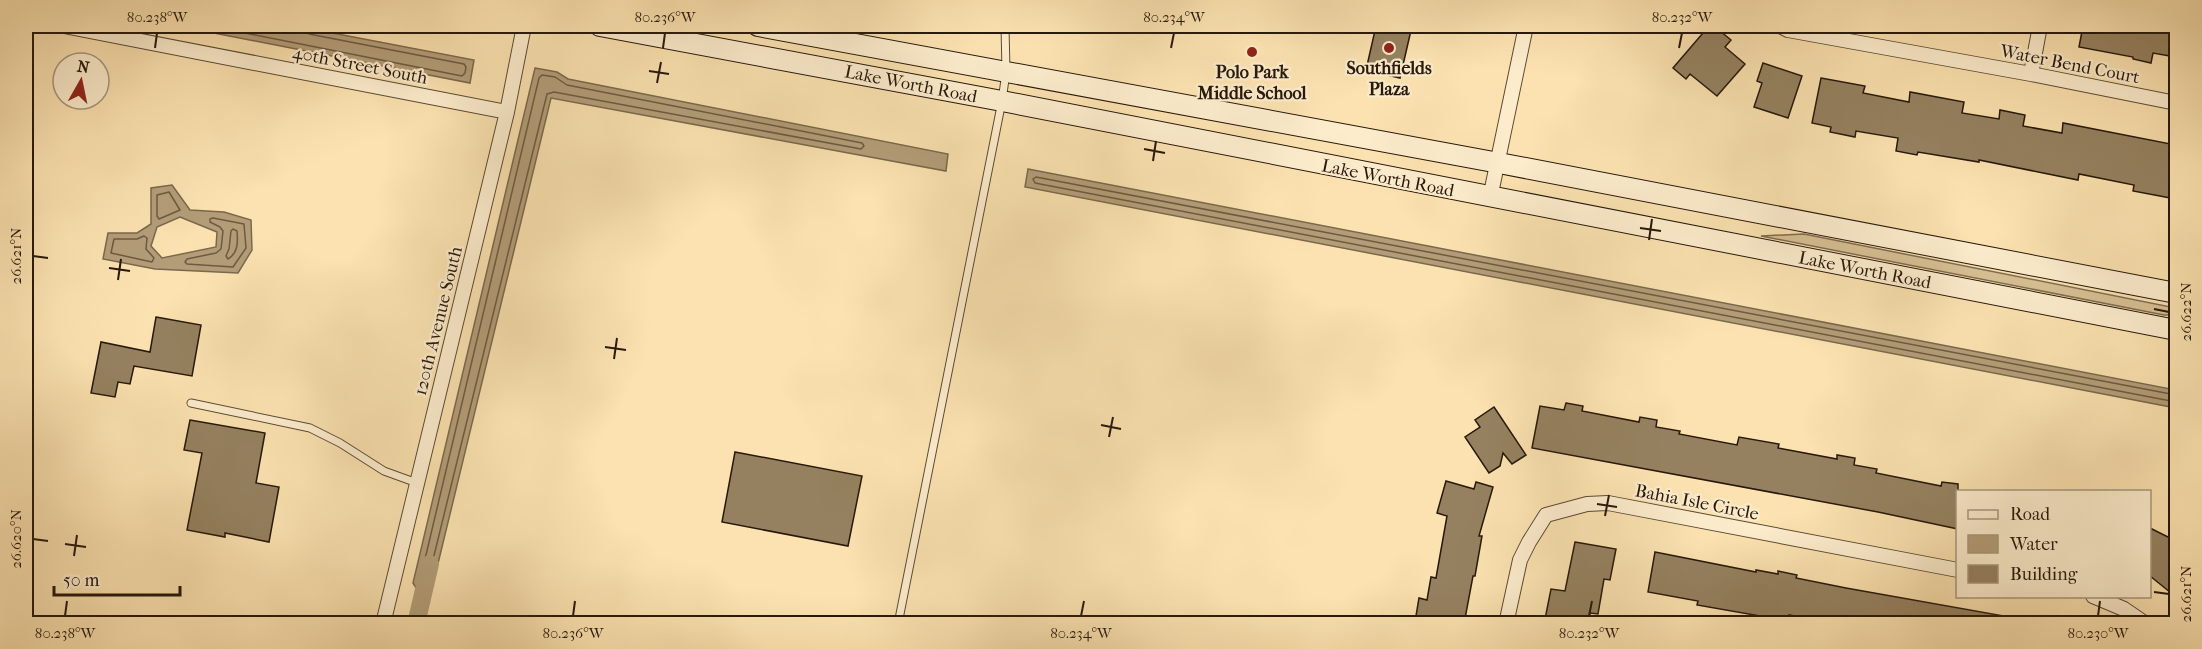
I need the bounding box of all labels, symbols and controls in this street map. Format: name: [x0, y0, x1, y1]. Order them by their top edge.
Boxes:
text: 80.238°W: [127, 8, 188, 26]
text: 80.236°W: [635, 8, 697, 26]
text: 80.234°W: [1143, 8, 1206, 26]
text: 80.232°W: [1652, 8, 1714, 26]
street label: Water Bend Court: [1997, 40, 2142, 88]
marker: Southfields Plaza: [1382, 41, 1396, 55]
street label: 40th Street South: [291, 42, 429, 89]
marker: Polo Park Middle School: [1245, 45, 1259, 59]
north arrow: [51, 51, 111, 111]
text: N: [76, 56, 92, 77]
place label: Southfields Plaza: [1346, 58, 1432, 100]
street label: Lake Worth Road: [843, 61, 979, 108]
place label: Polo Park Middle School: [1196, 62, 1308, 104]
street label: Lake Worth Road: [1320, 155, 1456, 202]
text: 26.621°N: [7, 227, 25, 284]
street label: 120th Avenue South: [410, 244, 467, 398]
street label: Lake Worth Road: [1797, 247, 1933, 294]
text: 26.622°N: [2177, 282, 2195, 342]
street label: Bahia Isle Circle: [1633, 480, 1761, 525]
legend: [1956, 490, 2151, 598]
text: Road: [2010, 504, 2050, 525]
text: 26.620°N: [7, 509, 25, 569]
text: Water: [2009, 534, 2058, 555]
scale bar: [54, 559, 180, 597]
text: Building: [2010, 564, 2078, 585]
text: 26.621°N: [2177, 565, 2195, 622]
text: 50 m: [63, 570, 100, 591]
text: 80.238°W: [35, 624, 96, 642]
text: 80.236°W: [543, 624, 605, 642]
text: 80.234°W: [1050, 624, 1113, 642]
text: 80.232°W: [1559, 624, 1621, 642]
text: 80.230°W: [2067, 624, 2130, 642]

